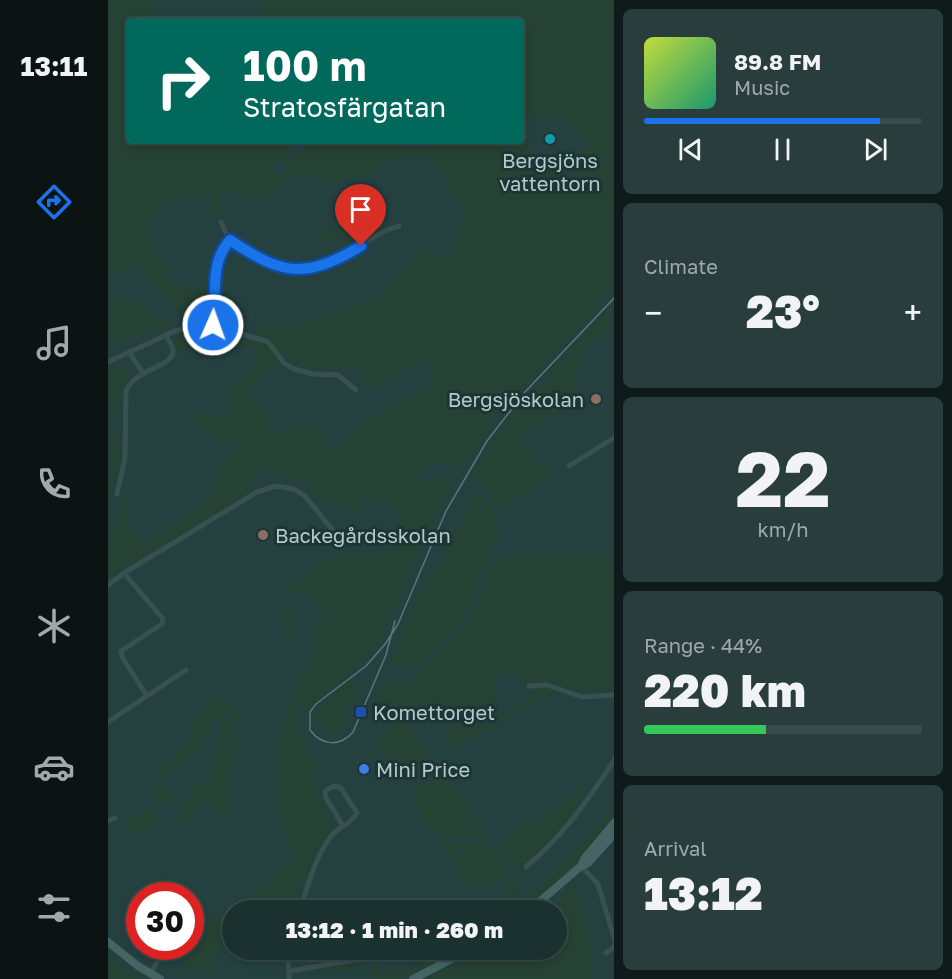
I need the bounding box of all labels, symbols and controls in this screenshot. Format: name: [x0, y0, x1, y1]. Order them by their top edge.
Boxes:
text: 100 m: [243, 40, 366, 90]
icon: right: [144, 42, 222, 120]
text: 89.8 FM: [734, 48, 821, 75]
text: 13:11: [21, 50, 87, 82]
text: Music: [734, 75, 790, 99]
text: Stratosfärgatan: [243, 91, 446, 123]
marker: Bergsjöns vattentorn: [543, 132, 557, 146]
icon: previous: [674, 133, 707, 166]
icon: pause: [766, 133, 799, 166]
icon: next: [859, 133, 892, 166]
place label: Bergsjöns vattentorn: [499, 148, 601, 195]
icon: directions: [33, 181, 75, 223]
pin: [335, 184, 386, 246]
icon: arrive: [344, 193, 377, 226]
text: Climate: [644, 254, 718, 278]
text: 23°: [746, 284, 820, 338]
position arrow: [181, 293, 245, 357]
text: −: [644, 293, 662, 332]
text: +: [904, 293, 922, 332]
icon: music: [33, 322, 75, 364]
place label: Bergsjöskolan: [448, 387, 584, 411]
marker: Bergsjöskolan: [589, 392, 603, 406]
text: 22: [735, 431, 831, 524]
icon: phone: [33, 463, 75, 505]
text: km/h: [758, 517, 808, 541]
place label: Backegårdsskolan: [275, 523, 451, 547]
marker: Backegårdsskolan: [256, 528, 270, 542]
icon: climate: [33, 605, 75, 647]
text: Range · 44%: [644, 633, 762, 657]
text: 220 km: [644, 663, 806, 717]
place label: Komettorget: [373, 700, 495, 724]
marker: Komettorget: [354, 705, 368, 719]
icon: car: [33, 746, 75, 788]
place label: Mini Price: [376, 757, 470, 781]
marker: Mini Price: [357, 762, 371, 776]
text: Arrival: [644, 836, 707, 860]
text: 13:12: [644, 866, 763, 920]
speed limit sign: 30: [126, 882, 204, 960]
icon: filters: [33, 887, 75, 929]
text: 13:12 · 1 min · 260 m: [286, 916, 503, 943]

